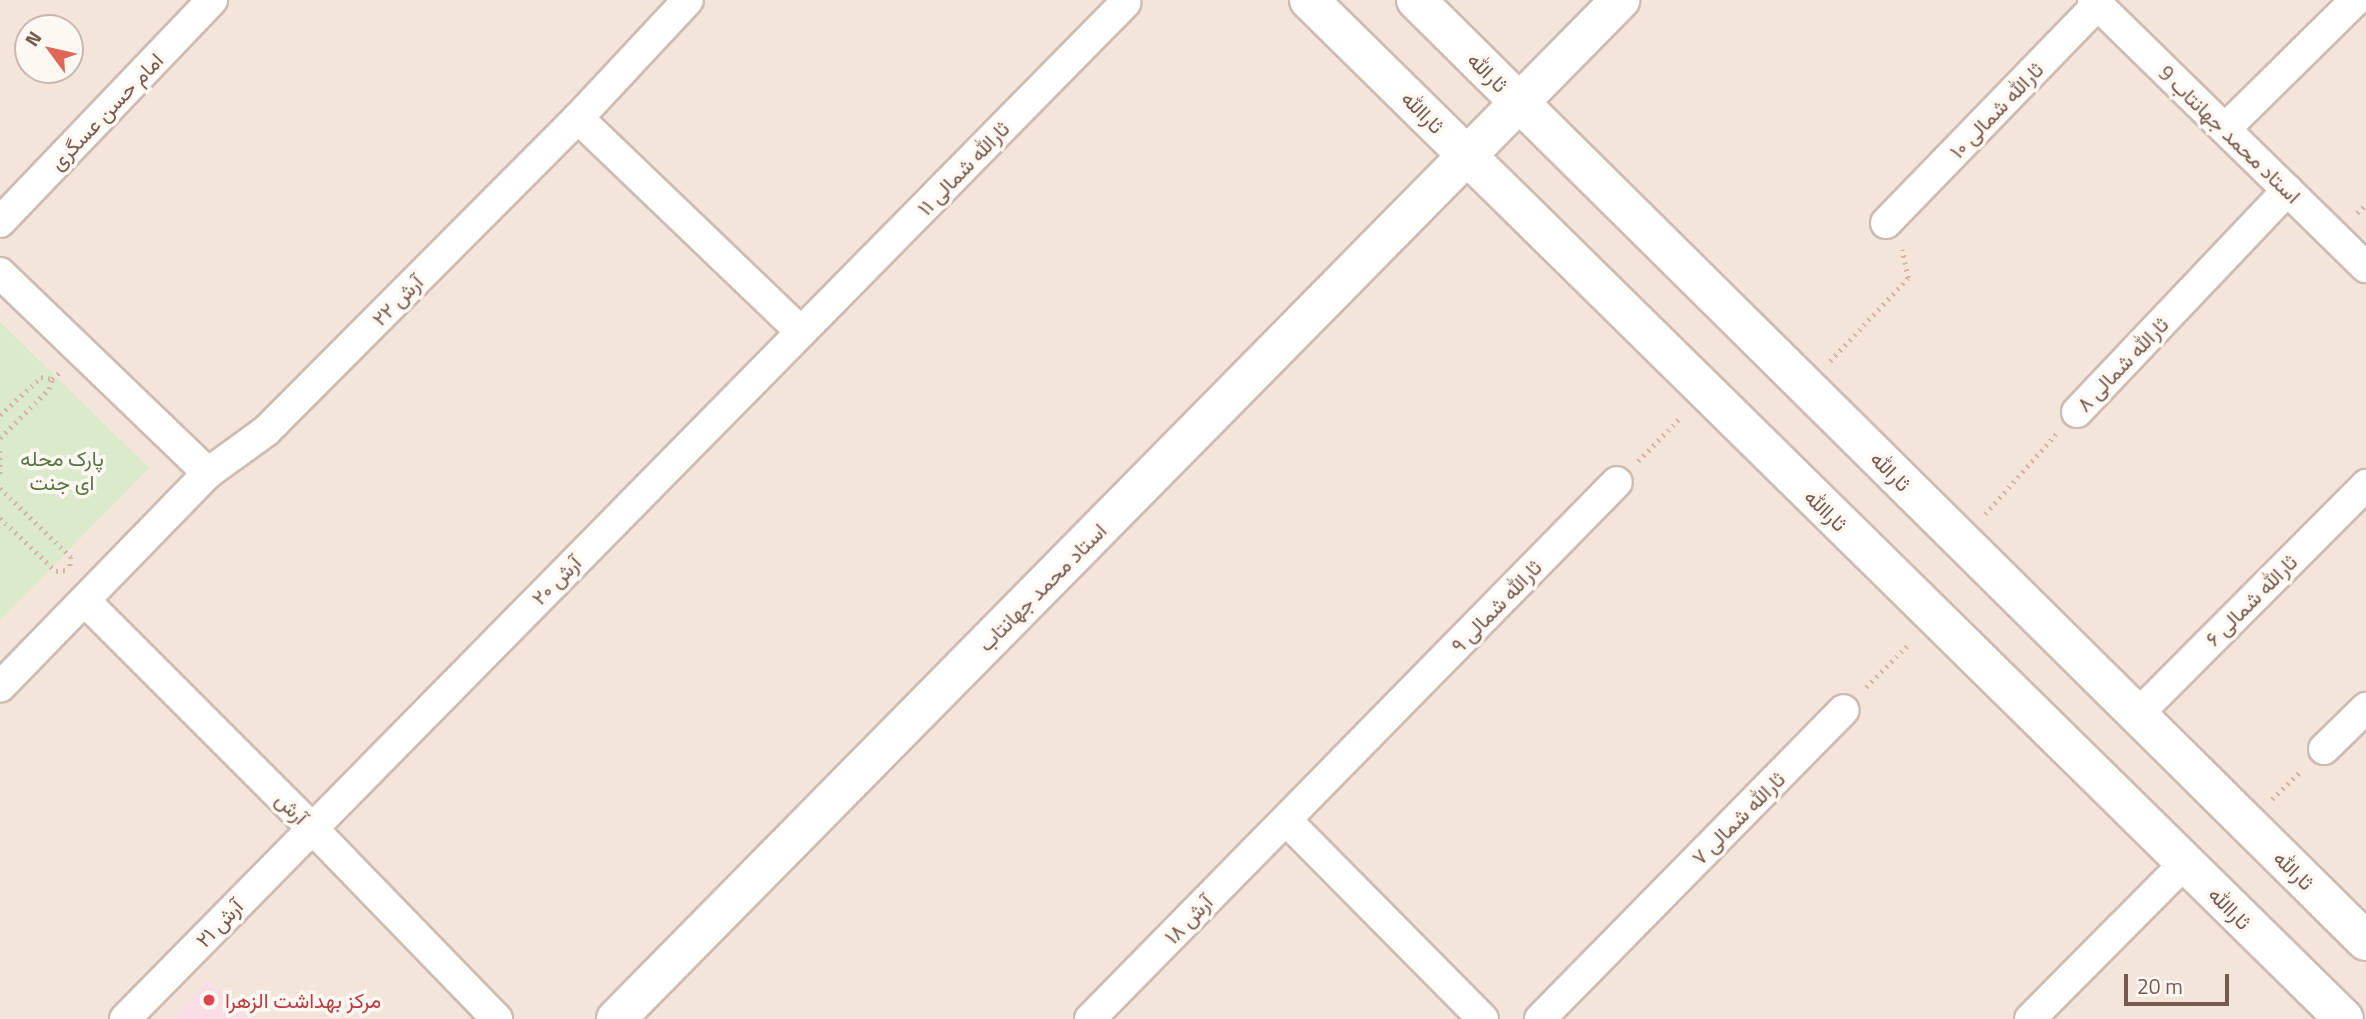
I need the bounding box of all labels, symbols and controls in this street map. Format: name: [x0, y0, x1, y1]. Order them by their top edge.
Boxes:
north arrow: [14, 14, 84, 84]
text: N: [17, 25, 48, 52]
street label: امام حسن عسگری: [44, 47, 168, 175]
street label: ثارالله: [1463, 47, 1513, 97]
street label: ثارالله شمالی ۱۰: [1944, 57, 2048, 163]
street label: استاد محمد جهانتاب 9: [2154, 60, 2306, 208]
street label: ثاراالله: [1397, 86, 1449, 138]
street label: ثارالله شمالی ۱۱: [912, 116, 1014, 220]
street label: آرش ۲۲: [366, 269, 428, 331]
street label: ثارالله شمالی ۸: [2071, 312, 2173, 416]
park label: پارک محله ای جنت: [20, 445, 104, 495]
street label: ثارالله: [1866, 446, 1916, 496]
street label: ثاراالله: [1799, 484, 1853, 536]
street label: استاد محمد جهانتاب: [973, 518, 1111, 656]
street label: ثارالله شمالی ۶: [2200, 549, 2302, 651]
street label: آرش ۲۰: [526, 550, 586, 610]
street label: ثارالله شمالی ۹: [1446, 554, 1546, 658]
street label: ثارالله شمالی ۷: [1686, 766, 1790, 870]
street label: آرش: [271, 787, 313, 829]
street label: ثارالله: [2269, 845, 2319, 895]
street label: ثاراالله: [2204, 882, 2256, 934]
street label: آرش ۱۸: [1159, 889, 1217, 949]
street label: آرش ۲۱: [190, 894, 248, 952]
scale bar: [2128, 960, 2233, 1004]
text: 20 m: [2137, 970, 2183, 1002]
place label: مرکز بهداشت الزهرا: [225, 987, 381, 1013]
marker: مرکز بهداشت الزهرا: [199, 990, 219, 1010]

